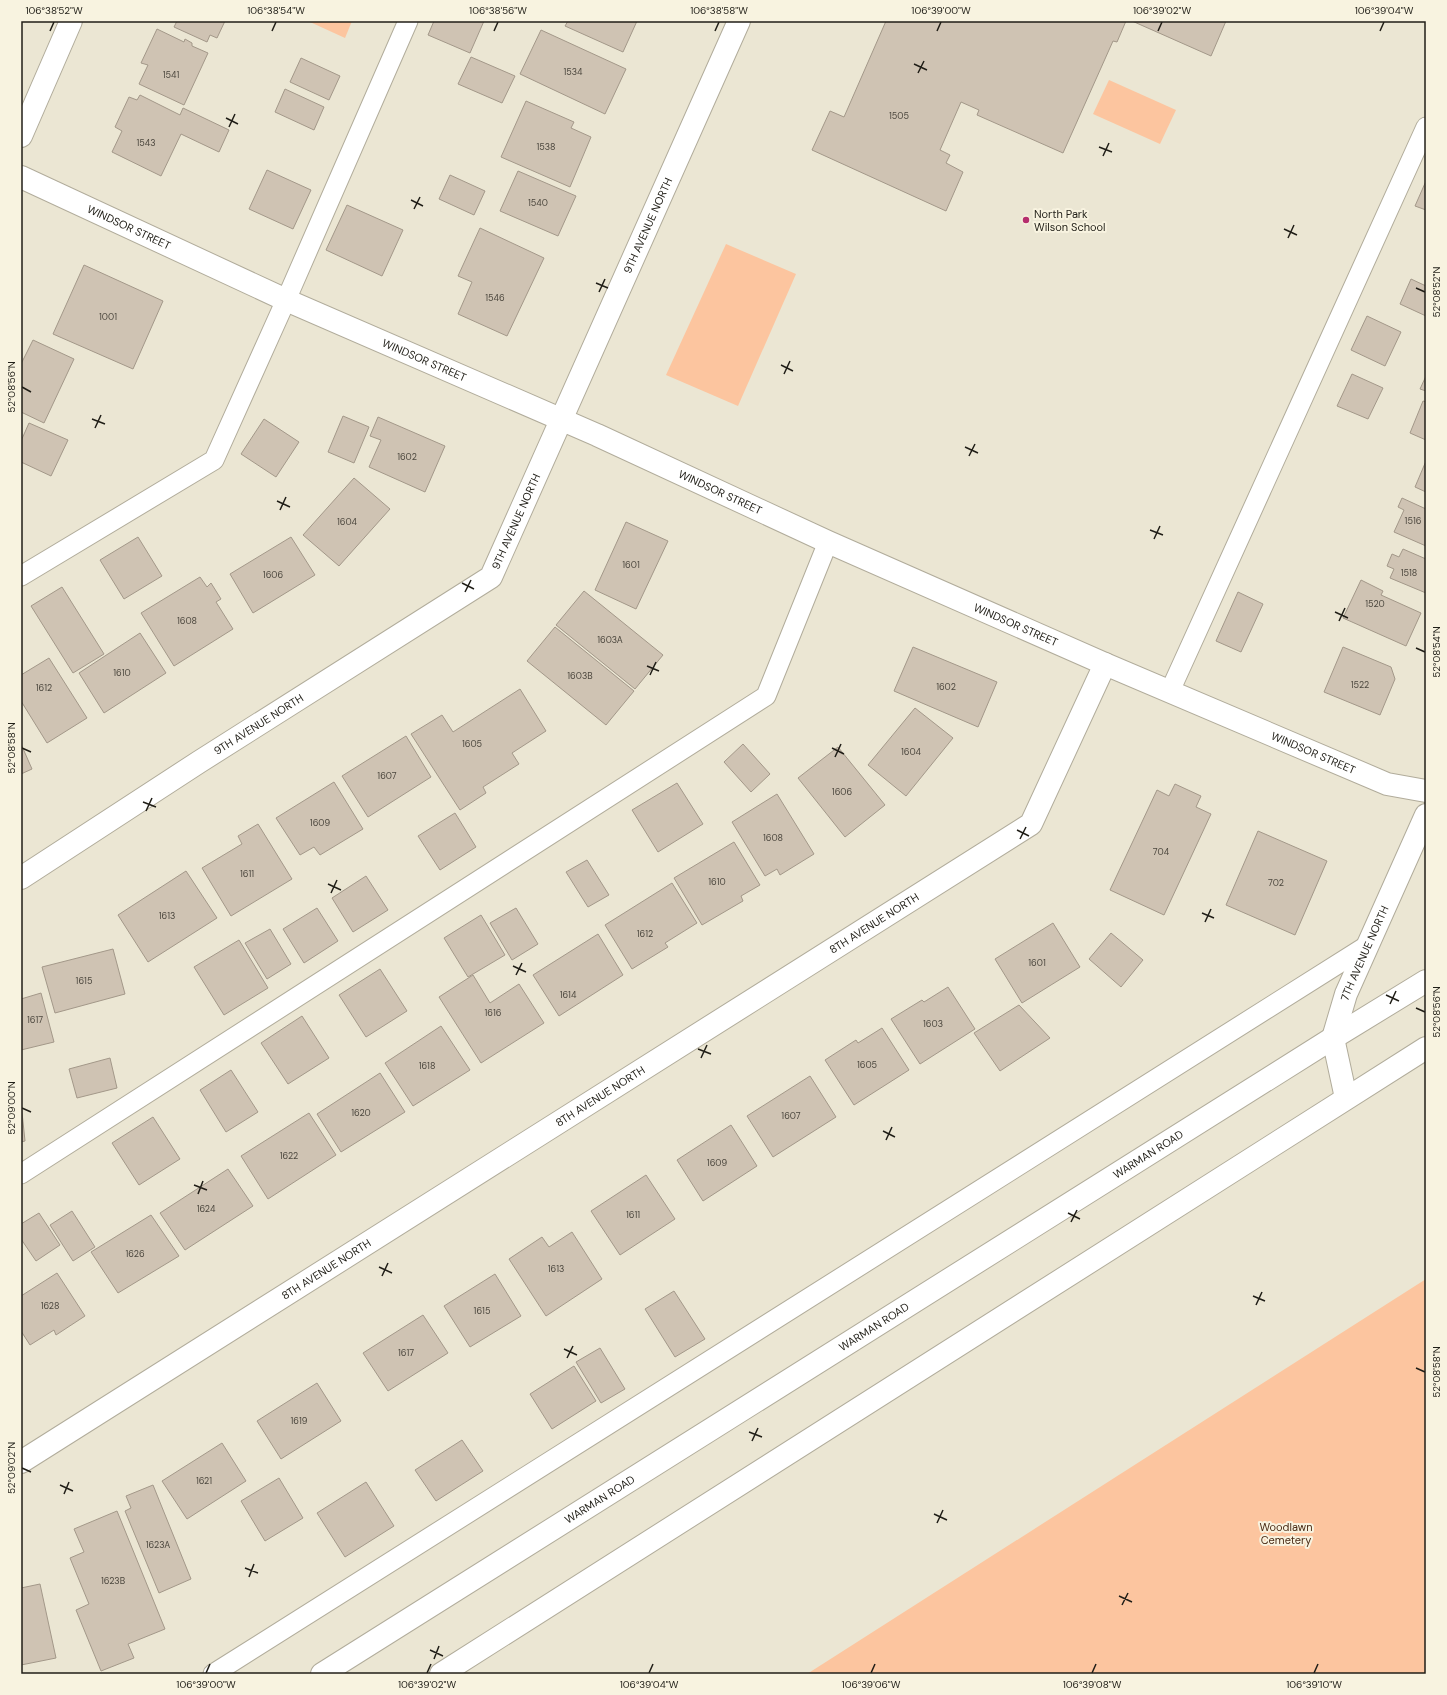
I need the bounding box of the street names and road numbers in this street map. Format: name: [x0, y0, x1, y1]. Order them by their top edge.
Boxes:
street label: 9TH AVENUE NORTH: [620, 175, 675, 276]
street label: WINDSOR STREET: [85, 202, 173, 252]
street label: WINDSOR STREET: [380, 336, 469, 384]
street label: WINDSOR STREET: [676, 467, 764, 517]
street label: 9TH AVENUE NORTH: [488, 471, 543, 571]
street label: WINDSOR STREET: [972, 600, 1060, 649]
street label: 9TH AVENUE NORTH: [211, 691, 306, 758]
street label: WINDSOR STREET: [1269, 729, 1358, 777]
street label: 8TH AVENUE NORTH: [827, 890, 921, 957]
street label: 7TH AVENUE NORTH: [1337, 903, 1392, 1002]
street label: 8TH AVENUE NORTH: [553, 1063, 647, 1130]
street label: WARMAN ROAD: [1110, 1127, 1186, 1182]
street label: 8TH AVENUE NORTH: [279, 1236, 374, 1303]
street label: WARMAN ROAD: [836, 1299, 912, 1354]
street label: WARMAN ROAD: [562, 1472, 638, 1527]

